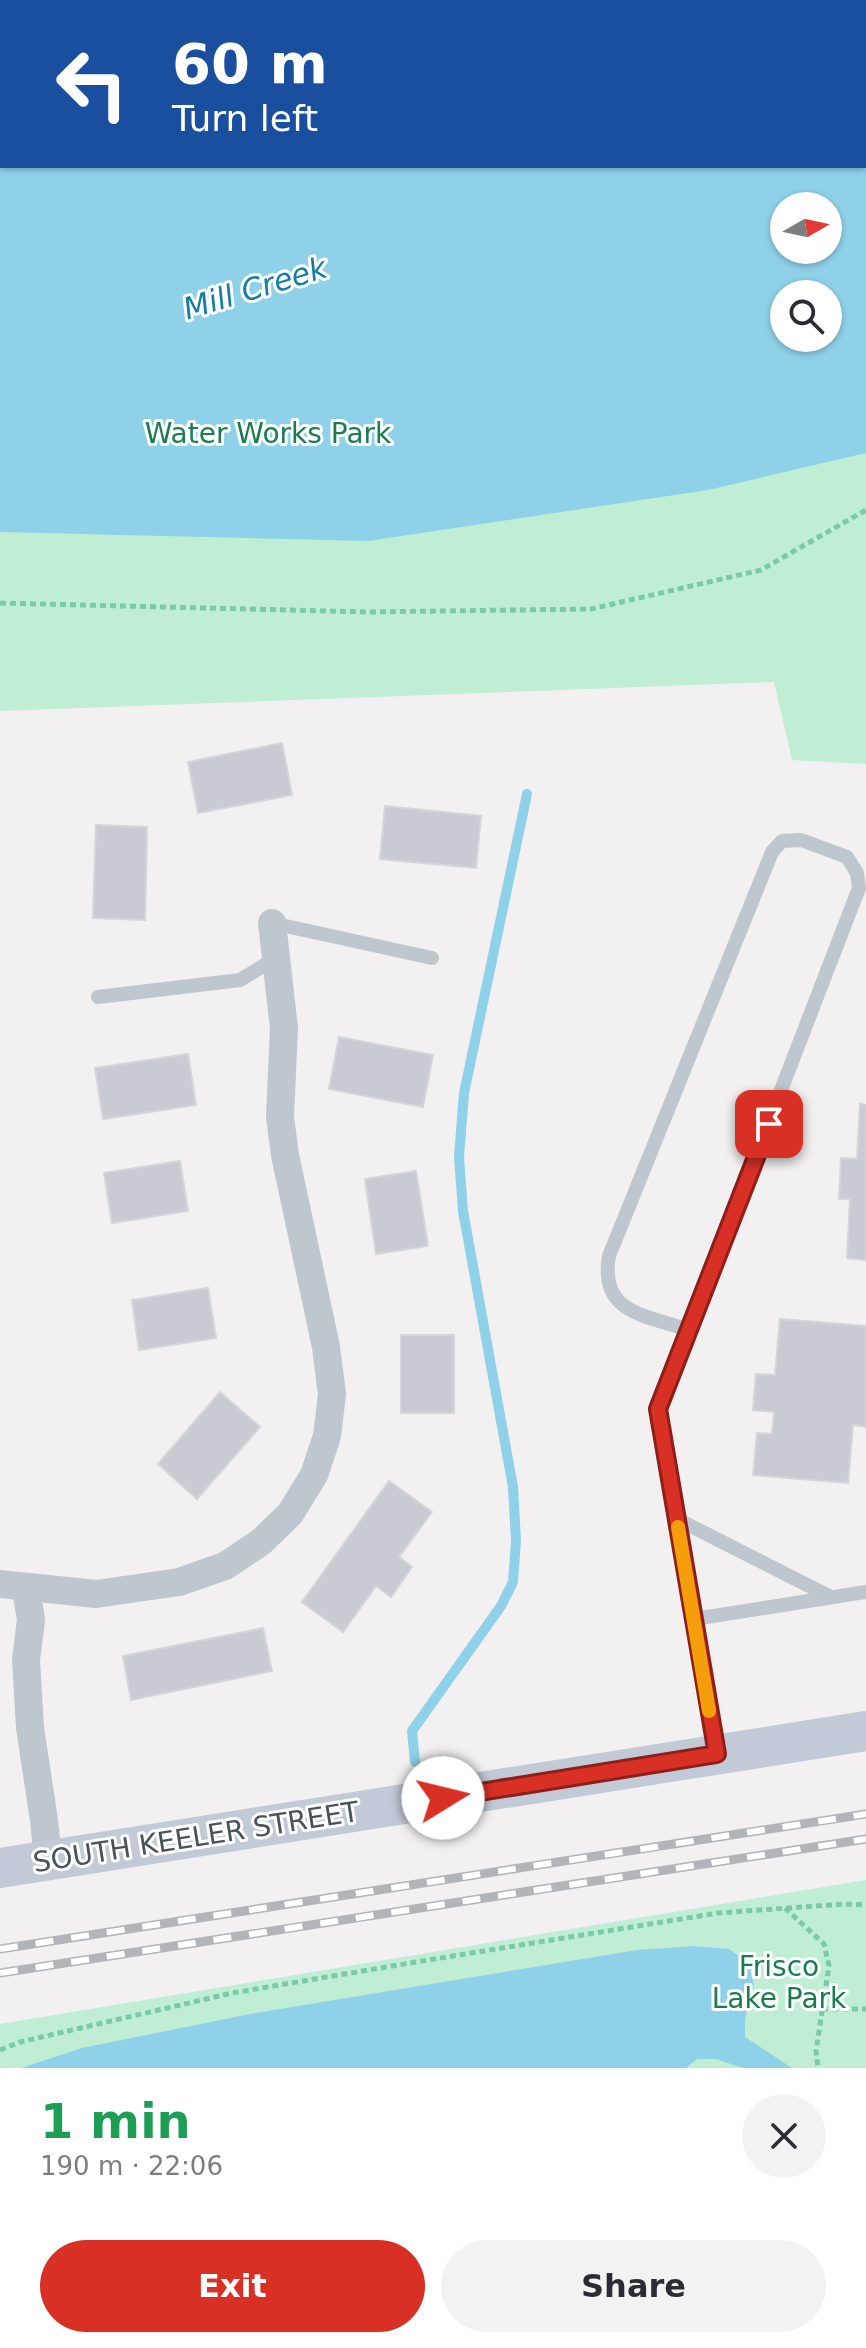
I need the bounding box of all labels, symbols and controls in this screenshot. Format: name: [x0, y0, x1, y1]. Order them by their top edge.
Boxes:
text: 60 m: [172, 31, 328, 96]
icon: left: [40, 32, 144, 136]
text: Turn left: [172, 98, 318, 139]
north arrow: [770, 192, 842, 264]
map controls: [770, 192, 842, 352]
water label: Mill Creek: [179, 249, 332, 326]
button: search: [770, 280, 842, 352]
park label: Water Works Park: [145, 417, 392, 450]
pin: [735, 1090, 803, 1158]
icon: arrive: [747, 1102, 791, 1146]
position arrow: [401, 1756, 485, 1840]
street label: SOUTH KEELER STREET: [31, 1795, 362, 1879]
park label: Frisco Lake Park: [712, 1950, 847, 2015]
text: 1 min: [40, 2093, 191, 2149]
button: close: [742, 2094, 826, 2178]
text: 190 m · 22:06: [40, 2151, 223, 2181]
button: Exit: [40, 2240, 425, 2332]
button: Share: [441, 2240, 826, 2332]

